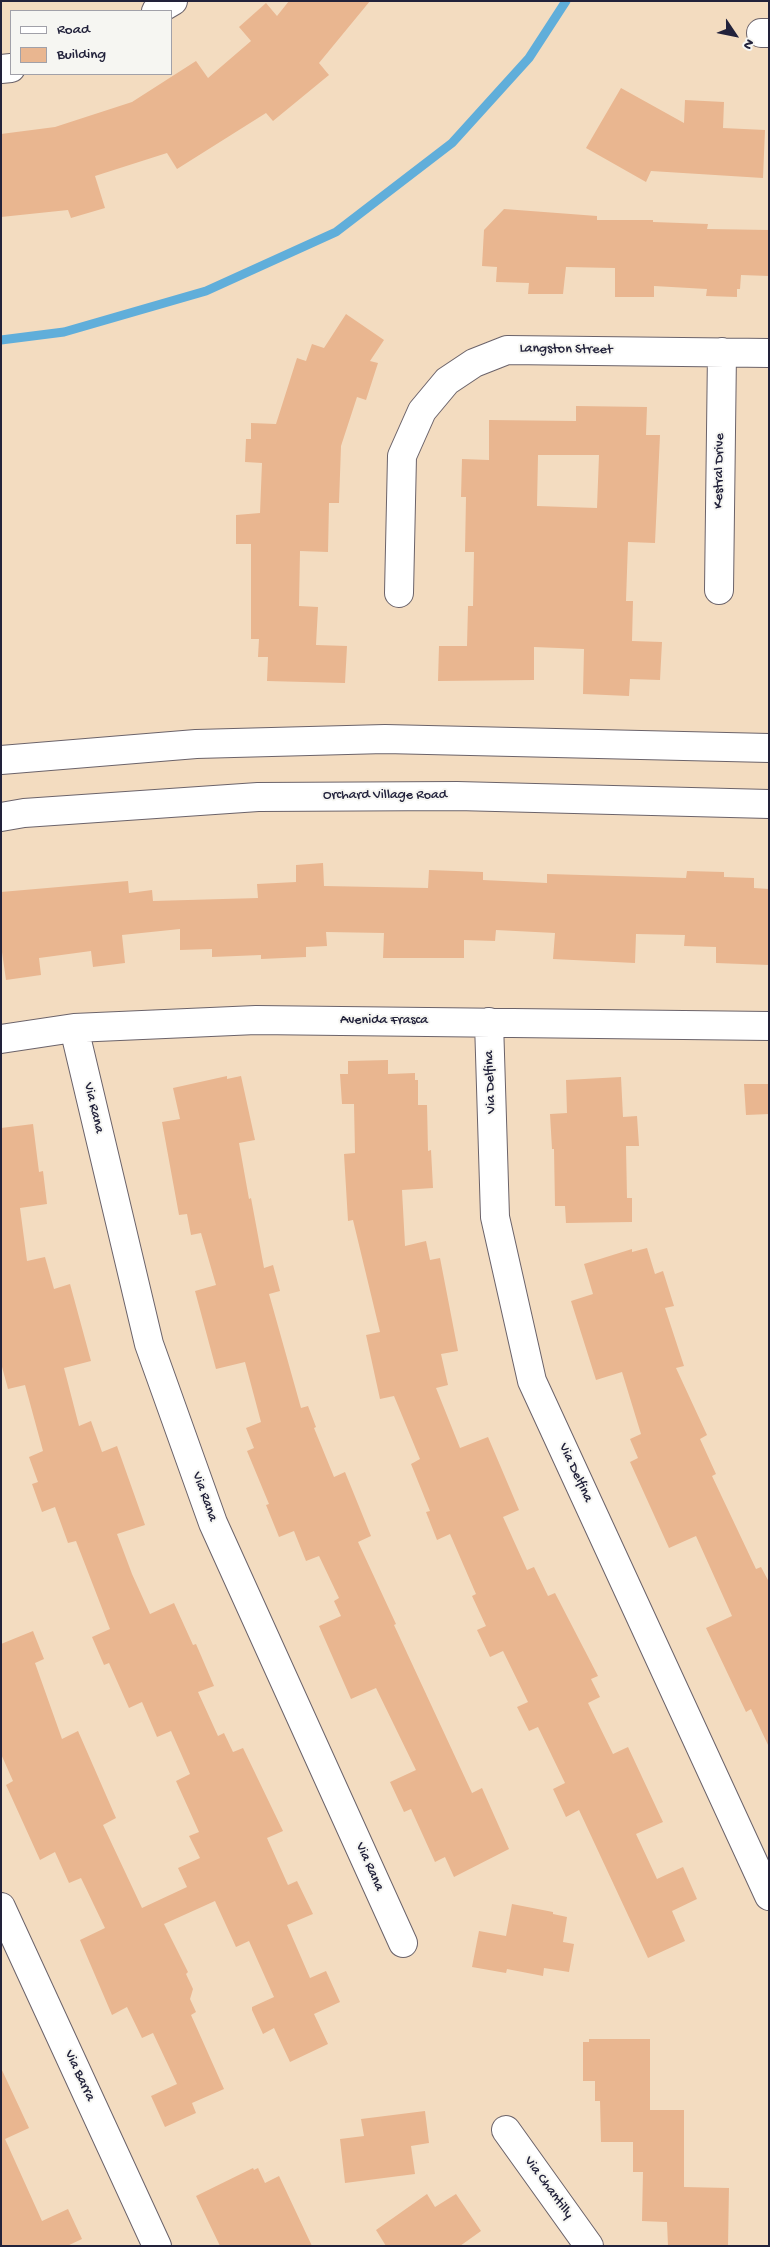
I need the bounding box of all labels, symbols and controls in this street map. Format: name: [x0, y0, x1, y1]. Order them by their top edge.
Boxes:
legend: [10, 10, 172, 75]
north arrow: [710, 10, 760, 60]
text: Road: [57, 21, 90, 39]
text: N: [738, 35, 757, 52]
text: Building: [57, 46, 106, 64]
street label: Langston Street: [519, 341, 613, 359]
street label: Kestral Drive: [711, 433, 729, 509]
street label: Orchard Village Road: [323, 788, 447, 804]
street label: Avenida Frasca: [340, 1013, 428, 1029]
street label: Via Delfina: [482, 1050, 500, 1114]
street label: Via Rana: [79, 1081, 107, 1135]
street label: Via Delfina: [554, 1441, 596, 1505]
street label: Via Rana: [187, 1470, 221, 1524]
street label: Via Rana: [351, 1840, 387, 1894]
street label: Via Barra: [60, 2048, 98, 2104]
street label: Via Chantilly: [520, 2153, 576, 2223]

